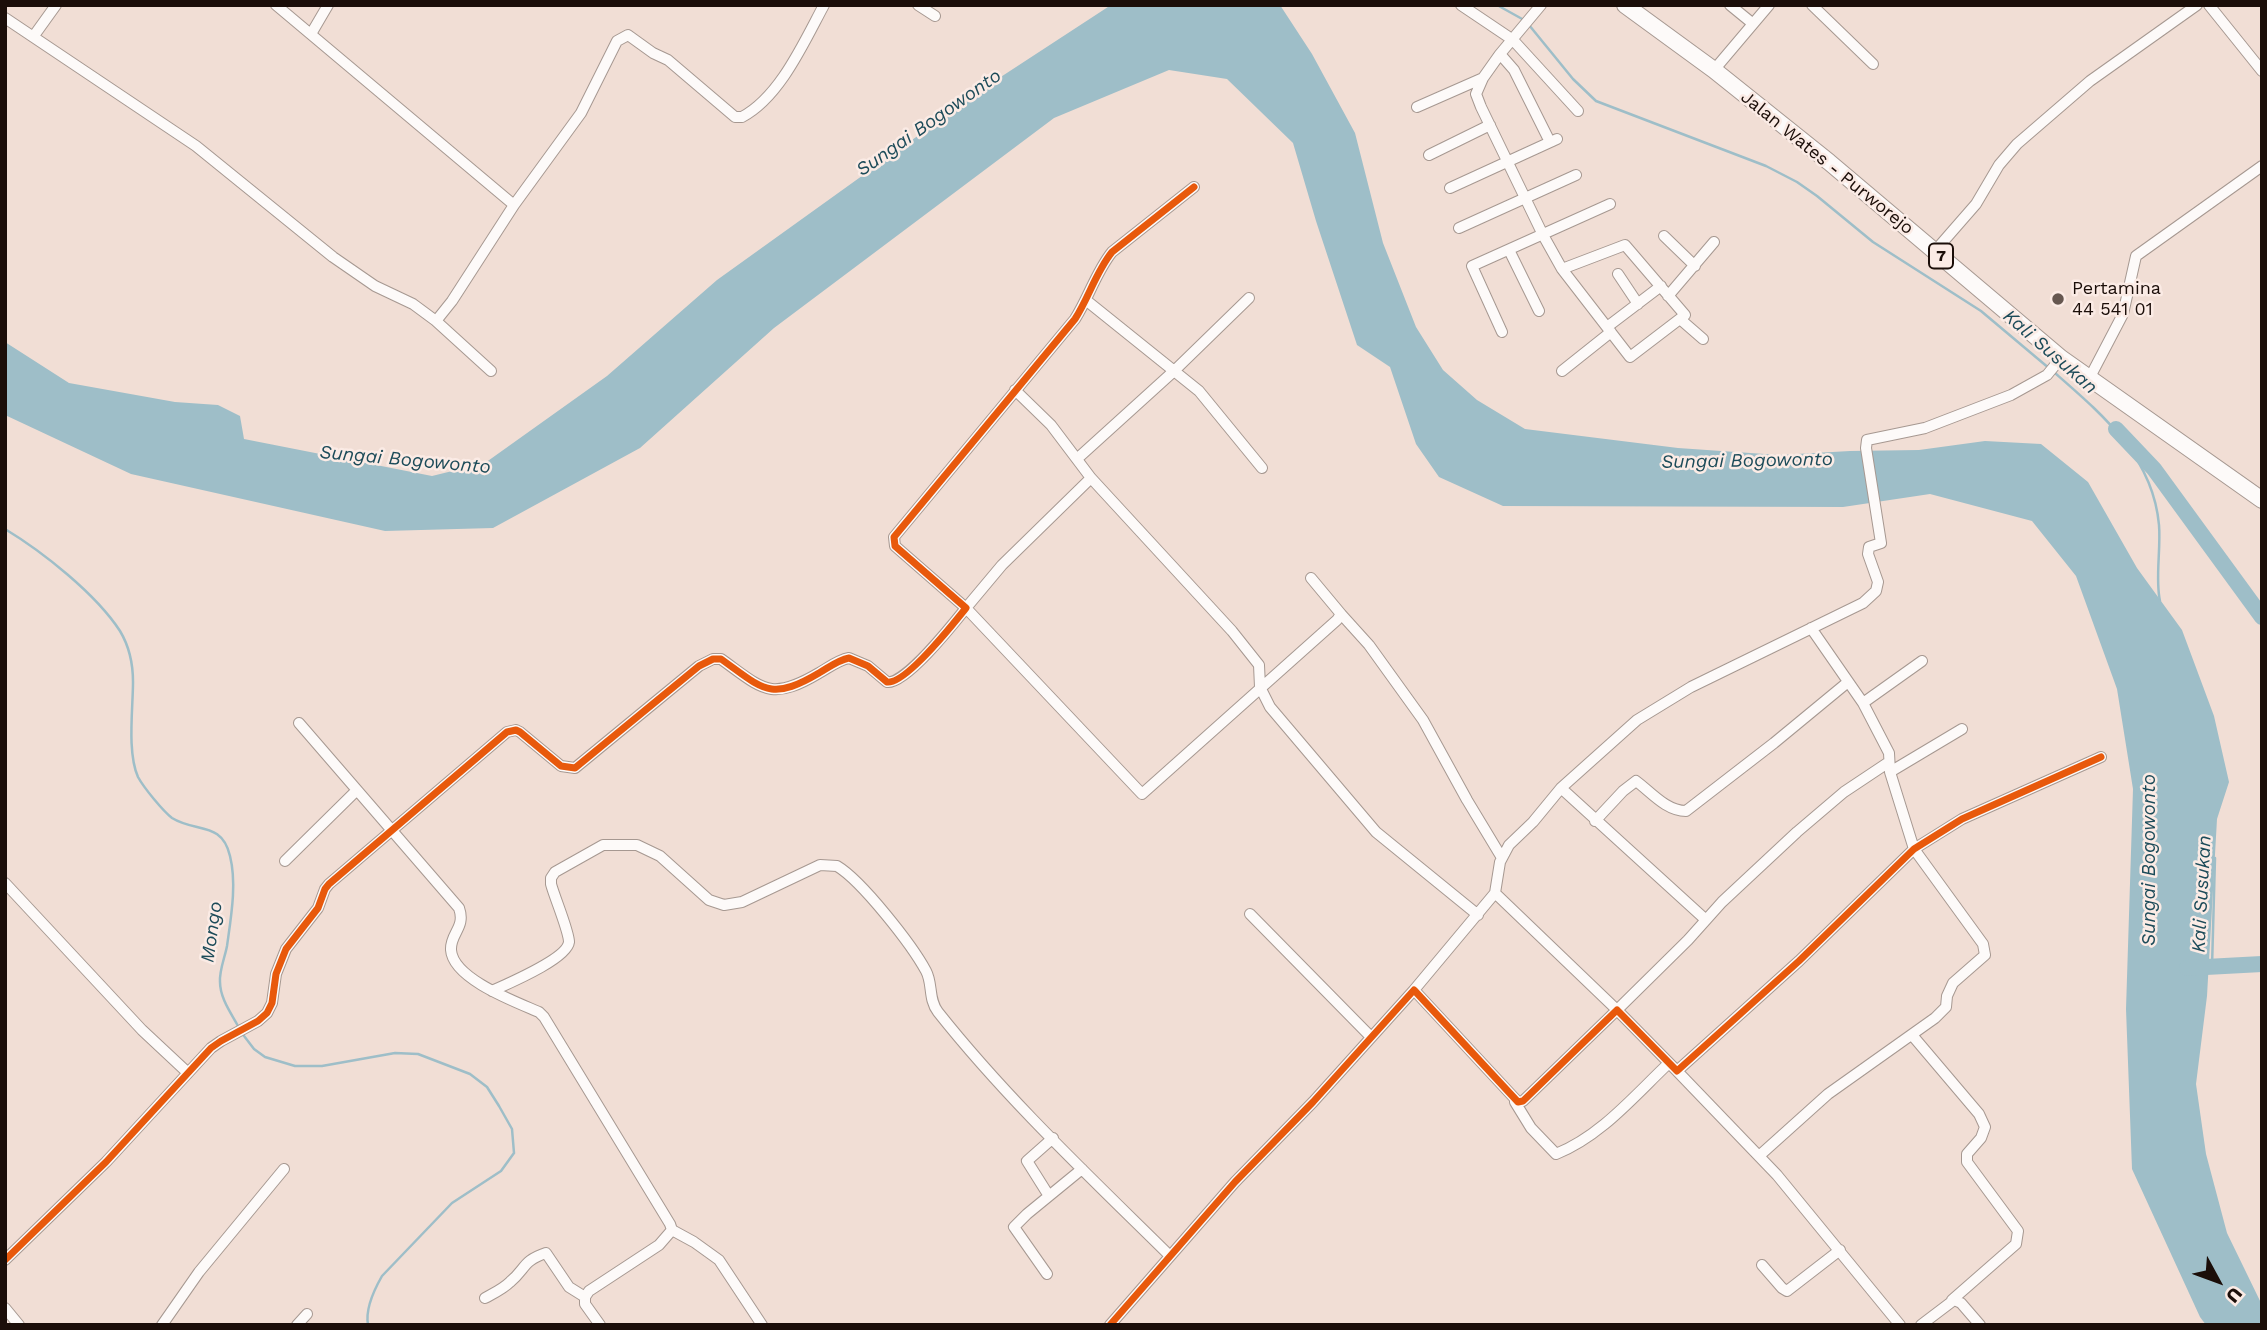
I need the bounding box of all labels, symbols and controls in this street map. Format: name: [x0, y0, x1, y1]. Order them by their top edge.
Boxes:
water label: Sungai Bogowonto: [852, 64, 1006, 182]
street label: Jalan Wates - Purworejo: [1736, 87, 1918, 239]
road number: 7: [1929, 244, 1953, 268]
place label: Pertamina 44 541 01: [2072, 278, 2161, 320]
marker: Pertamina 44 541 01: [2050, 291, 2066, 307]
water label: Kali Susukan: [1998, 305, 2102, 399]
water label: Sungai Bogowonto: [318, 441, 492, 479]
water label: Sungai Bogowonto: [1661, 448, 1833, 474]
water label: Sungai Bogowonto: [2138, 774, 2160, 946]
water label: Kali Susukan: [2188, 835, 2216, 953]
water label: Mongo: [196, 900, 228, 964]
north arrow: [2183, 1246, 2253, 1316]
text: U: [2221, 1282, 2247, 1308]

